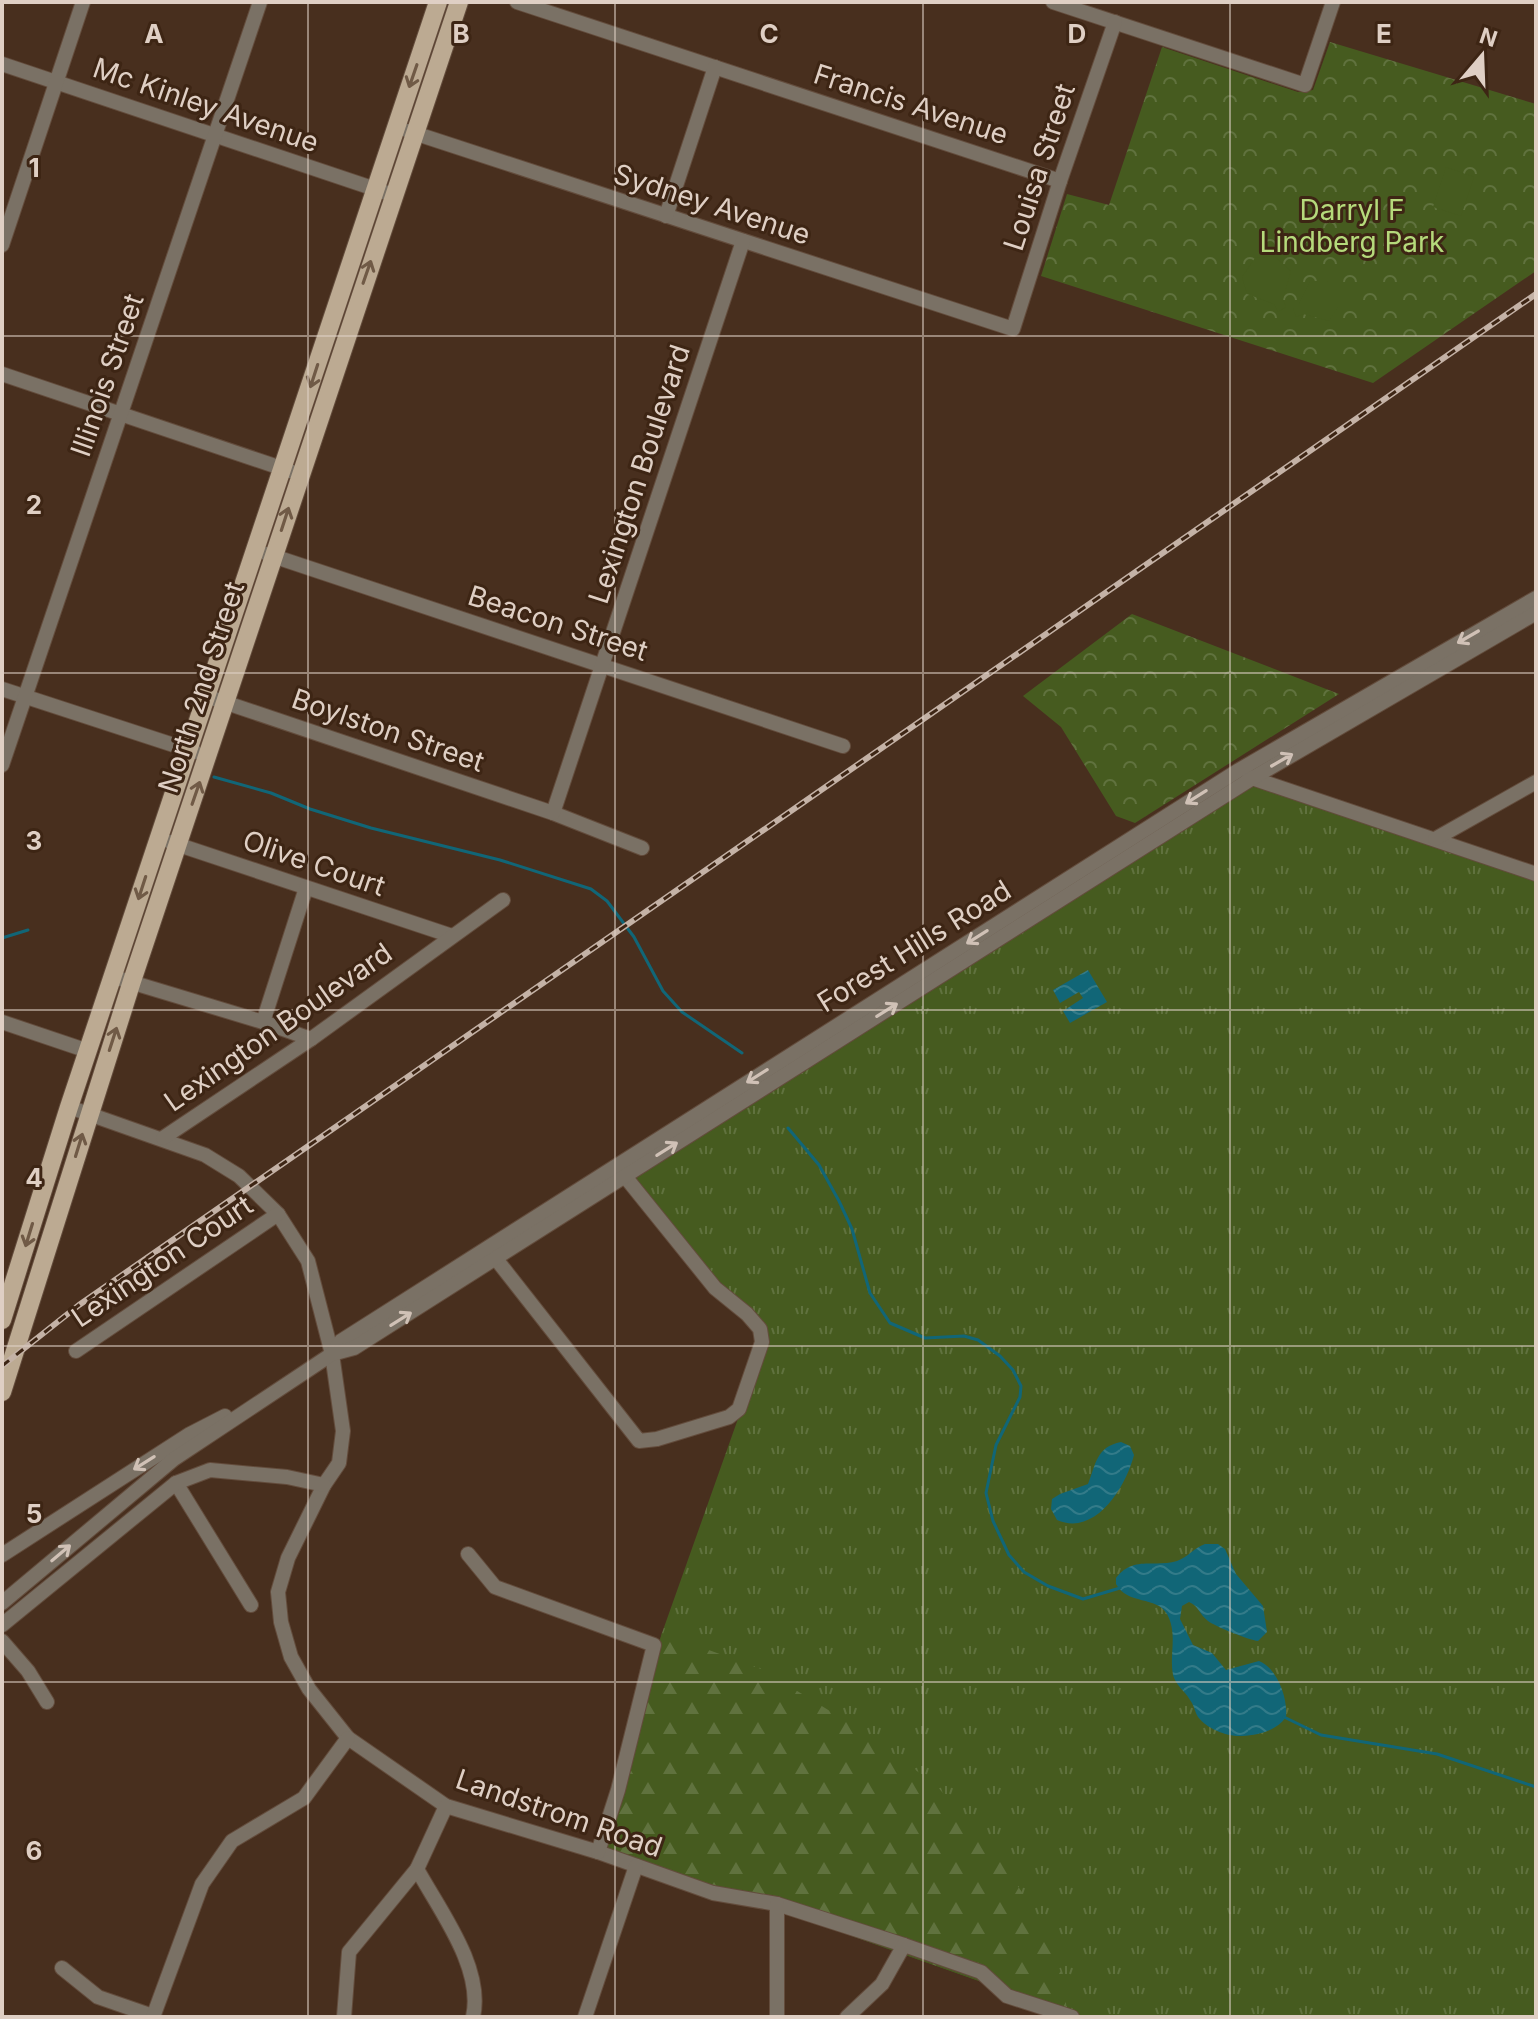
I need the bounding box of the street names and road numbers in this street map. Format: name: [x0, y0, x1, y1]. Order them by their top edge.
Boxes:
street label: Mc Kinley Avenue: [89, 50, 323, 160]
street label: Francis Avenue: [810, 57, 1012, 151]
street label: Louisa Street: [996, 79, 1082, 255]
street label: Sydney Avenue: [609, 156, 815, 252]
street label: Illinois Street: [63, 289, 151, 461]
street label: Lexington Boulevard: [581, 340, 697, 608]
street label: North 2nd Street: [151, 577, 251, 797]
street label: Beacon Street: [464, 578, 652, 668]
street label: Boylston Street: [287, 681, 489, 779]
street label: Olive Court: [238, 823, 390, 903]
street label: Forest Hills Road: [811, 873, 1017, 1019]
street label: Lexington Boulevard: [158, 936, 398, 1118]
street label: Lexington Court: [65, 1188, 259, 1334]
street label: Landstrom Road: [451, 1762, 667, 1864]

